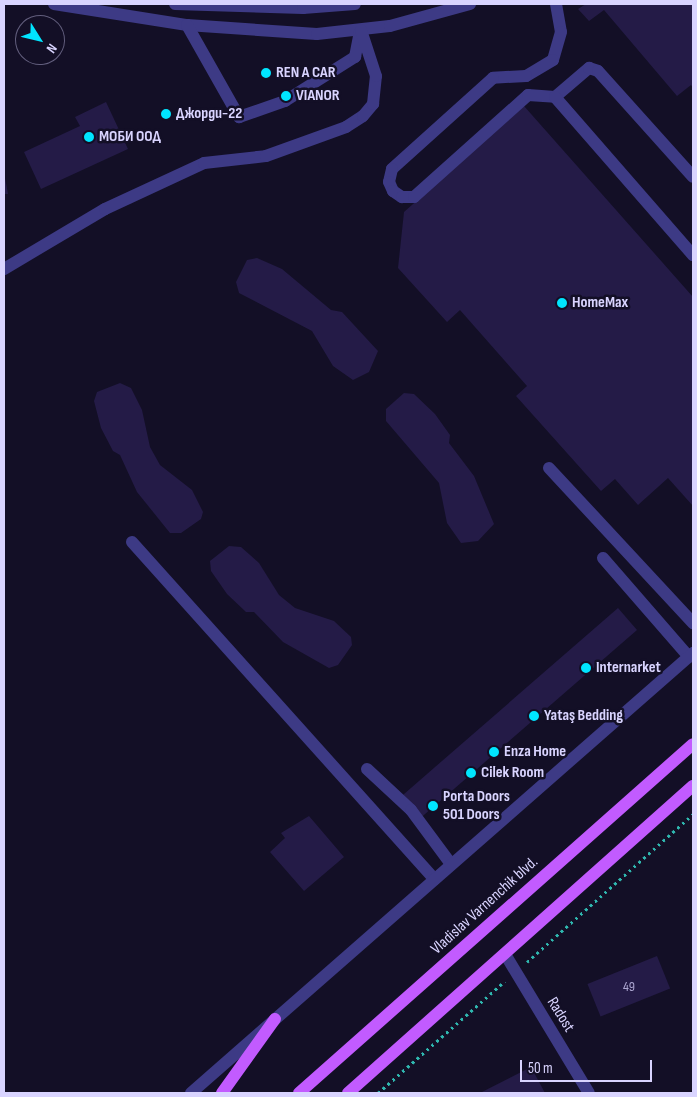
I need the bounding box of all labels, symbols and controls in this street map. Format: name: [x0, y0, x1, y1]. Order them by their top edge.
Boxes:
north arrow: [15, 15, 65, 65]
text: N: [43, 40, 61, 57]
place label: REN A CAR: [276, 63, 336, 83]
marker: REN A CAR: [260, 67, 272, 79]
place label: VIANOR: [296, 86, 340, 106]
marker: VIANOR: [280, 90, 292, 102]
place label: Джорди-22: [176, 104, 242, 124]
marker: Джорди-22: [160, 108, 172, 120]
place label: МОБИ ООД: [99, 127, 161, 147]
marker: МОБИ ООД: [83, 131, 95, 143]
place label: HomeMax: [572, 293, 628, 313]
marker: HomeMax: [556, 297, 568, 309]
place label: Internarket: [596, 658, 661, 678]
marker: Internarket: [580, 662, 592, 674]
place label: Yataş Bedding: [544, 706, 623, 726]
marker: Yataş Bedding: [528, 710, 540, 722]
place label: Enza Home: [504, 742, 566, 762]
marker: Enza Home: [488, 746, 500, 758]
place label: Cilek Room: [481, 763, 544, 783]
marker: Cilek Room: [465, 767, 477, 779]
place label: Porta Doors 501 Doors: [443, 787, 510, 825]
marker: Porta Doors 501 Doors: [427, 800, 439, 812]
street label: Vladislav Varnenchik blvd.: [428, 853, 542, 959]
house number: 49: [623, 979, 635, 995]
street label: Radost: [542, 994, 578, 1036]
scale bar: [522, 1050, 654, 1082]
text: 50 m: [528, 1059, 553, 1078]

